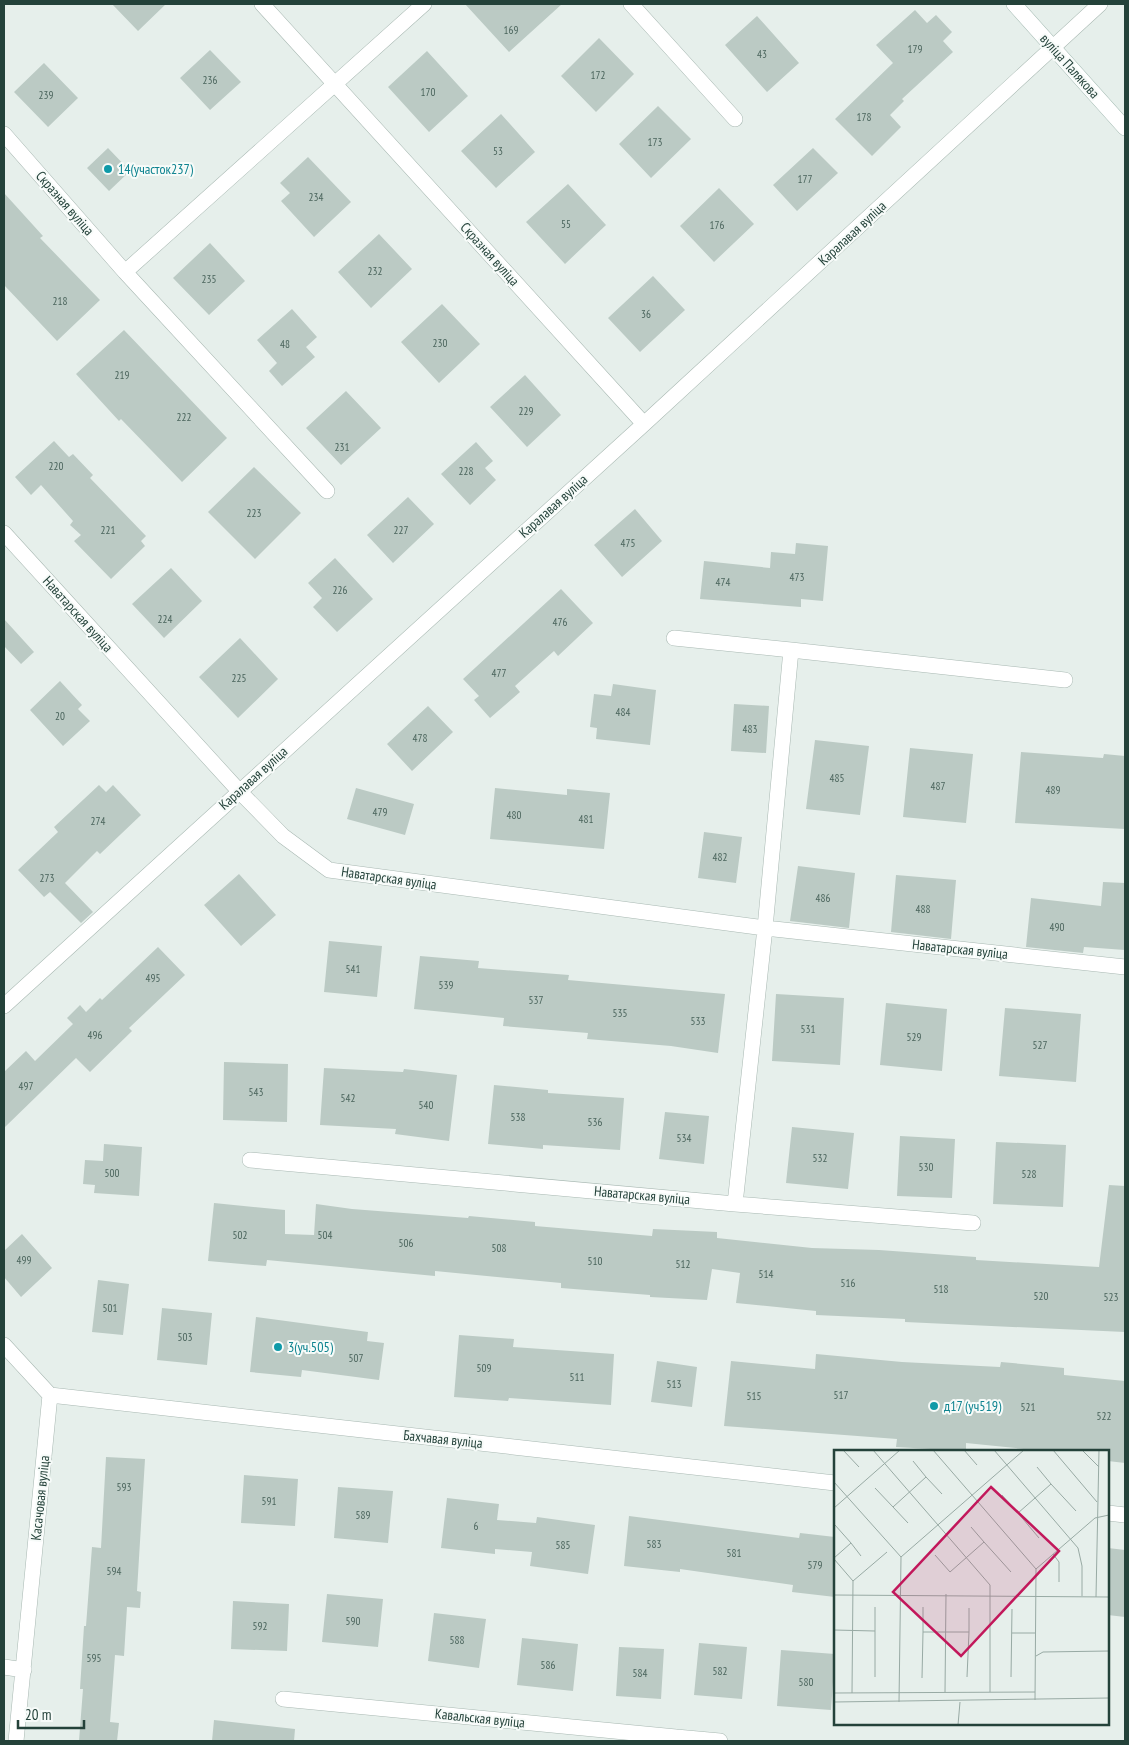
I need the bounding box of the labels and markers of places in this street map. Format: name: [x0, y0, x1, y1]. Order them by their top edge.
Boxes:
place label: 14(участок237): [118, 160, 194, 178]
marker: 14(участок237): [102, 163, 114, 175]
place label: 3(уч.505): [288, 1338, 334, 1356]
marker: 3(уч.505): [272, 1341, 284, 1353]
place label: д17 (уч519): [944, 1397, 1002, 1415]
marker: д17 (уч519): [928, 1400, 940, 1412]

